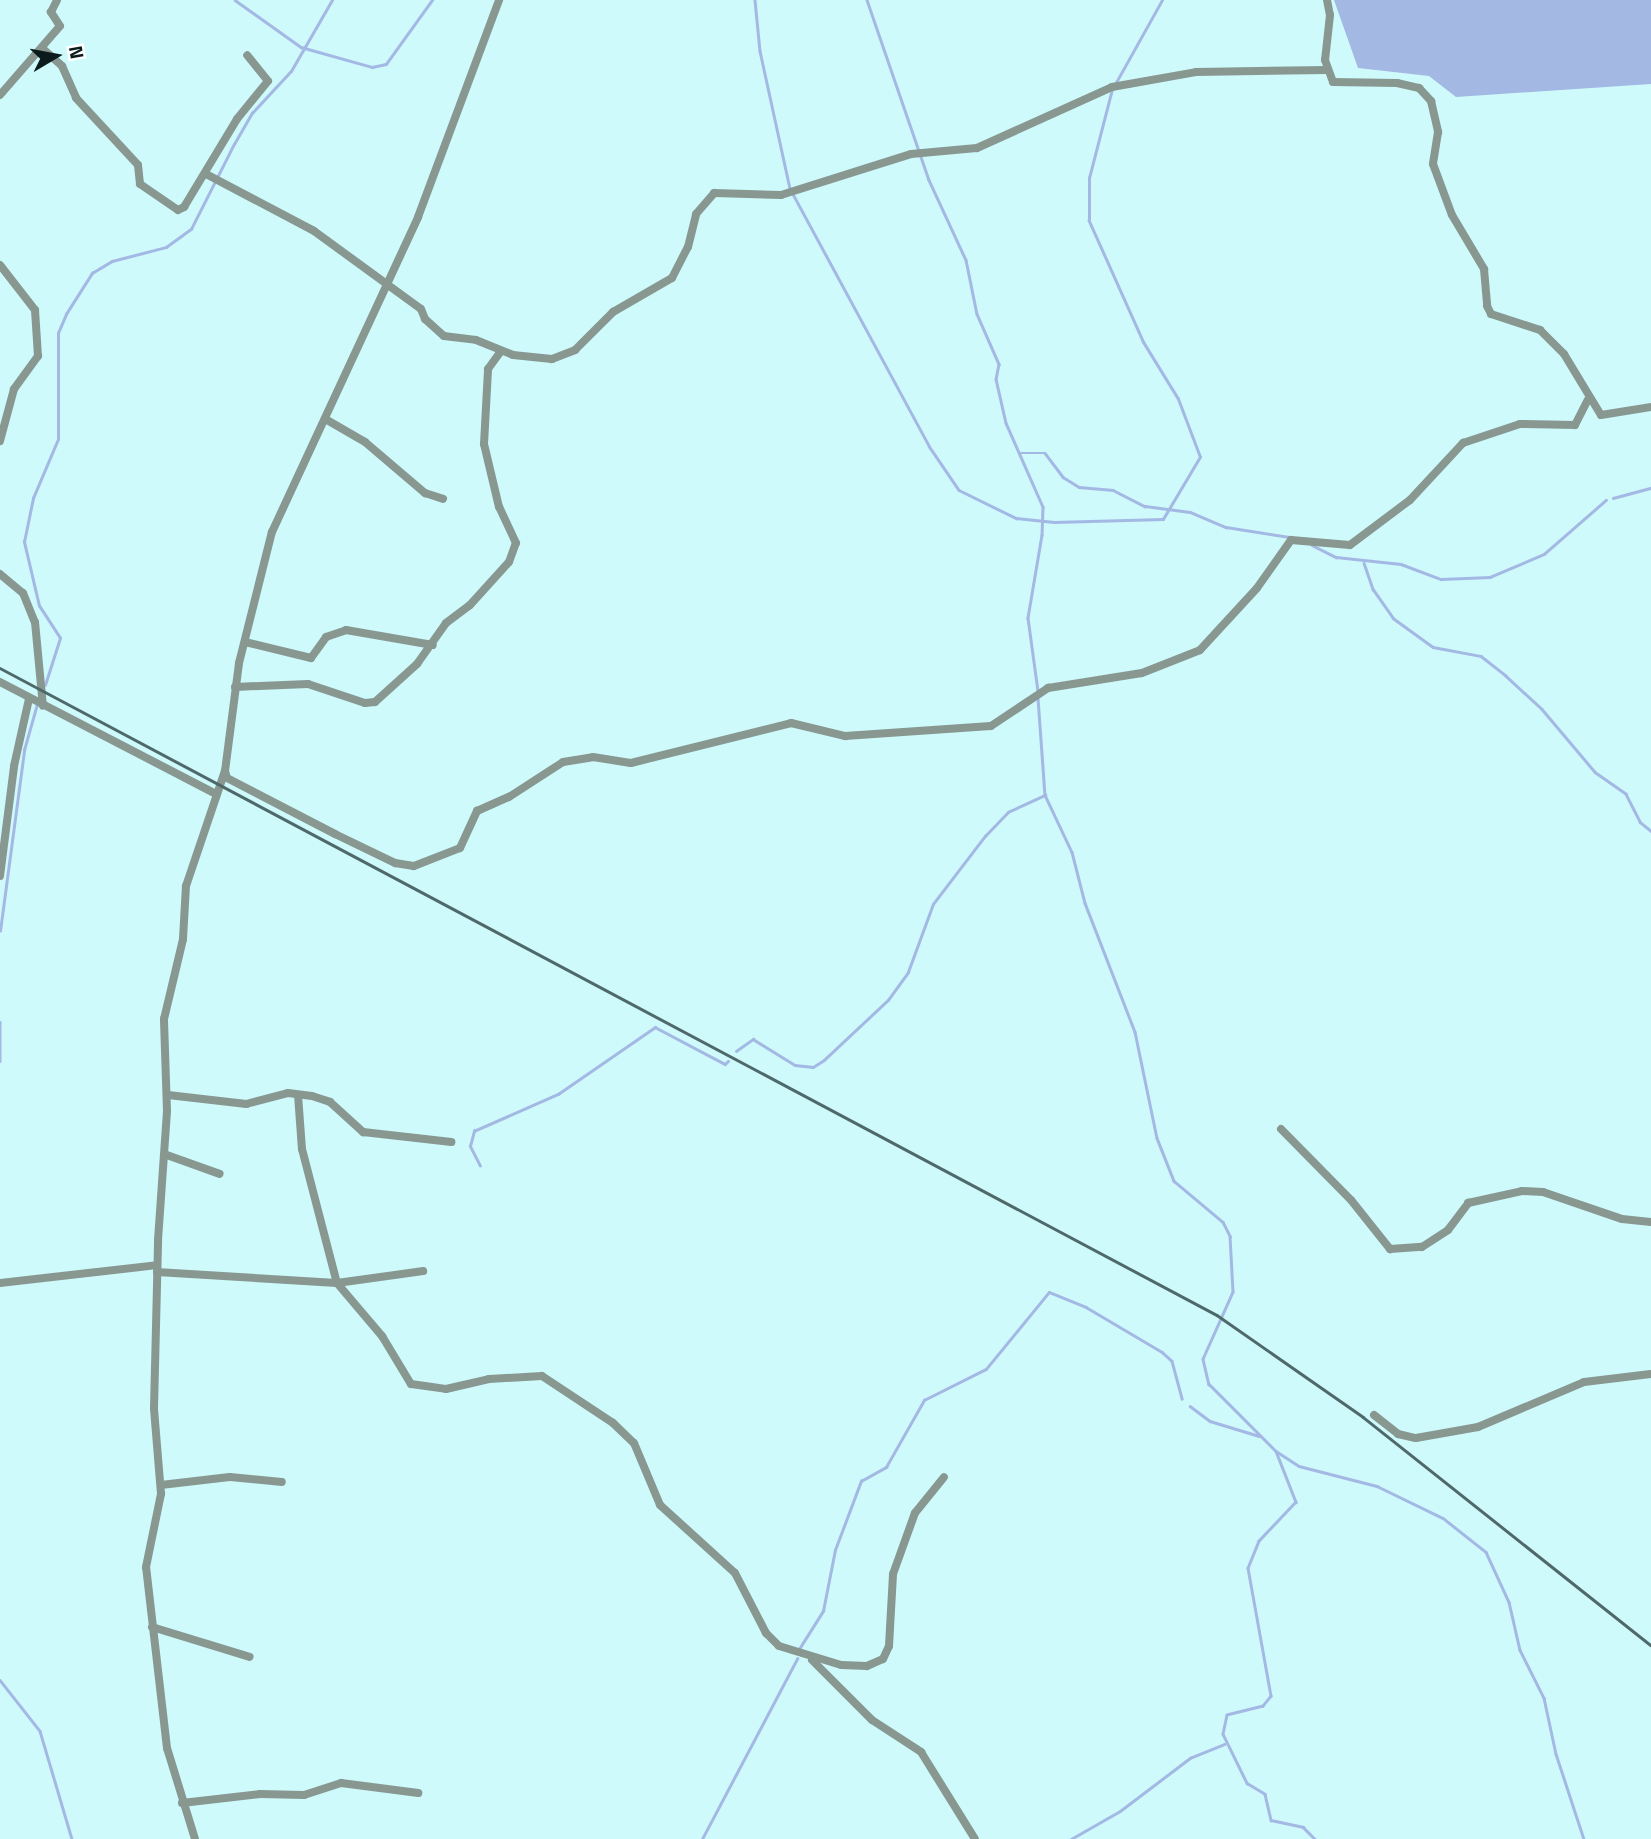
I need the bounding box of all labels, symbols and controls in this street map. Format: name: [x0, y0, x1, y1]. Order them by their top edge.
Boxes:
north arrow: [21, 21, 91, 91]
text: N: [62, 43, 93, 61]

